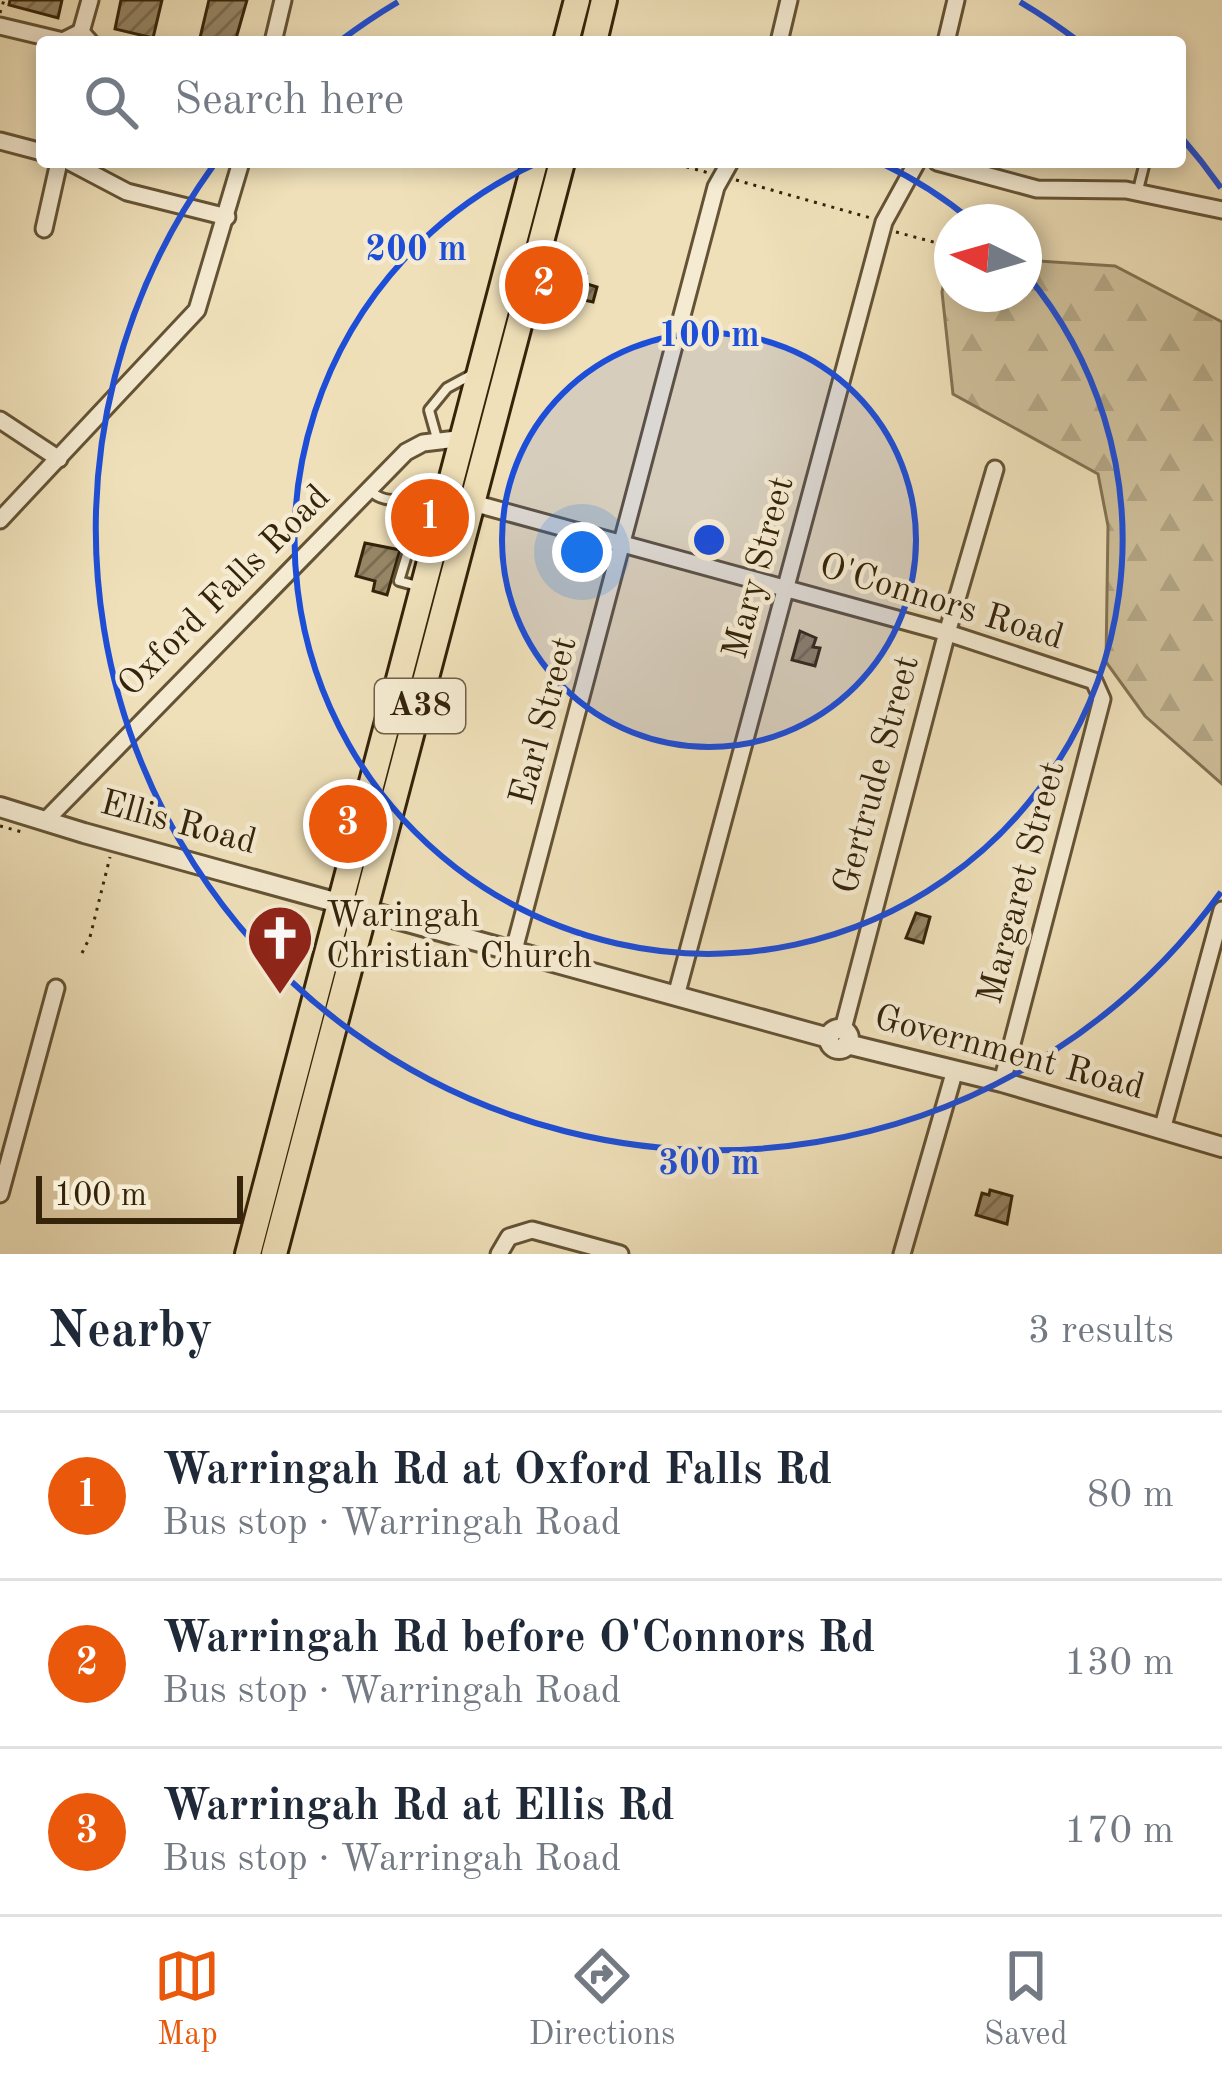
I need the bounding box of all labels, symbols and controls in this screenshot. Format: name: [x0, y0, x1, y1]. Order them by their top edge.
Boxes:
search box: [36, 36, 1186, 168]
icon: search: [78, 69, 144, 135]
text: Search here: [174, 79, 404, 124]
north arrow: [934, 204, 1042, 312]
text: 200 m: [365, 233, 467, 269]
pin: 2: [505, 240, 583, 330]
text: 100 m: [658, 319, 760, 355]
pin: 1: [391, 473, 469, 563]
street label: Mary Street: [718, 473, 802, 663]
street label: Oxford Falls Road: [112, 479, 338, 705]
centre of rings: [688, 519, 730, 561]
your location: [552, 522, 612, 582]
street label: O'Connors Road: [815, 549, 1067, 657]
street label: Earl Street: [505, 633, 585, 809]
street label: Gertrude Street: [829, 652, 927, 898]
road number: A38: [375, 679, 465, 733]
street label: Margaret Street: [973, 758, 1073, 1008]
pin: 3: [309, 779, 387, 869]
street label: Ellis Road: [96, 786, 260, 862]
place label: Waringah Christian Church: [326, 899, 592, 976]
church icon: Waringah Christian Church: [245, 903, 315, 997]
street label: Government Road: [870, 1001, 1148, 1107]
text: 300 m: [658, 1147, 760, 1183]
scale bar: [36, 1170, 243, 1223]
text: 100 m: [54, 1180, 147, 1213]
text: Nearby: [48, 1307, 213, 1358]
text: 3 results: [1028, 1312, 1174, 1351]
text: Warringah Rd at Oxford Falls Rd: [162, 1449, 832, 1494]
text: 1: [76, 1476, 98, 1515]
text: 80 m: [1087, 1476, 1174, 1515]
text: Bus stop · Warringah Road: [162, 1504, 621, 1543]
text: Warringah Rd before O'Connors Rd: [162, 1617, 875, 1662]
text: 2: [76, 1644, 98, 1683]
text: 130 m: [1064, 1644, 1174, 1683]
text: Bus stop · Warringah Road: [162, 1672, 621, 1711]
text: Warringah Rd at Ellis Rd: [162, 1785, 675, 1830]
text: 3: [76, 1812, 98, 1851]
text: 170 m: [1064, 1812, 1174, 1851]
text: Bus stop · Warringah Road: [162, 1840, 621, 1879]
tab: Map: [154, 1943, 220, 2056]
tab: Directions: [529, 1943, 675, 2056]
tab: Saved: [984, 1943, 1068, 2056]

